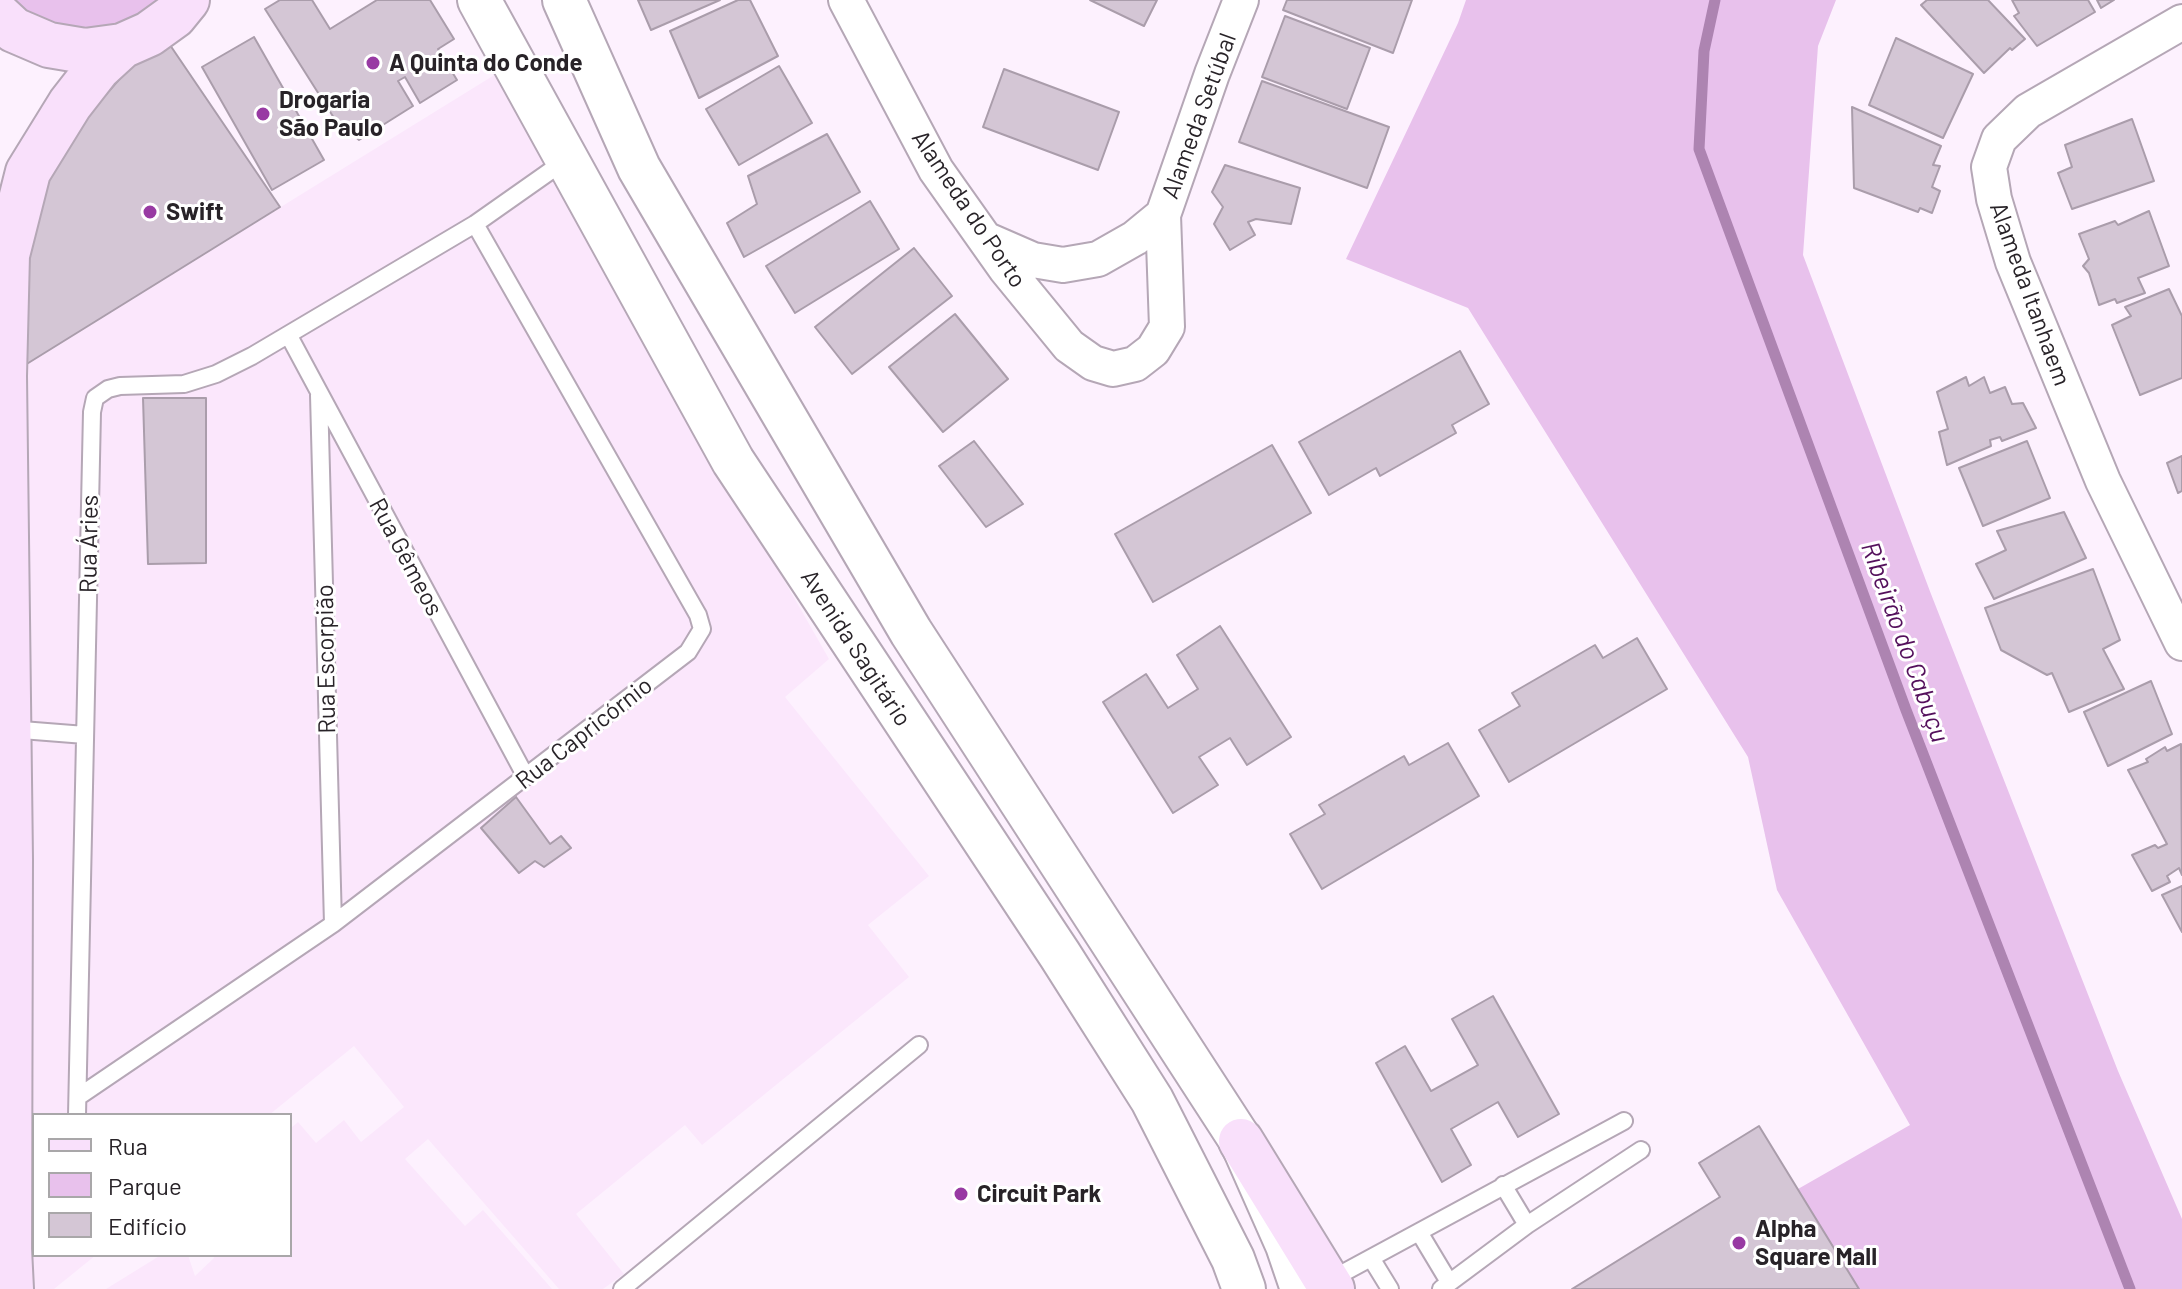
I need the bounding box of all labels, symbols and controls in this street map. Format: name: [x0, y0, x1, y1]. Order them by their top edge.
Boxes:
street label: Alameda Setúbal: [1156, 29, 1242, 203]
place label: A Quinta do Conde: [389, 49, 582, 77]
marker: A Quinta do Conde: [364, 54, 382, 72]
place label: Drogaria São Paulo: [279, 86, 383, 142]
marker: Drogaria São Paulo: [254, 105, 272, 123]
street label: Alameda do Porto: [906, 125, 1032, 293]
place label: Swift: [166, 198, 224, 226]
street label: Alameda Itanhaem: [1983, 198, 2077, 390]
marker: Swift: [141, 203, 159, 221]
street label: Rua Gêmeos: [363, 493, 449, 621]
street label: Rua Áries: [74, 495, 104, 593]
water label: Ribeirão do Cabuçu: [1854, 537, 1956, 747]
street label: Avenida Sagitário: [795, 564, 917, 732]
street label: Rua Escorpião: [310, 584, 342, 734]
street label: Rua Capricórnio: [510, 671, 658, 795]
legend: [32, 1113, 292, 1257]
text: Rua: [108, 1131, 148, 1160]
text: Parque: [108, 1171, 182, 1200]
place label: Circuit Park: [977, 1180, 1101, 1208]
marker: Circuit Park: [952, 1185, 970, 1203]
text: Edifício: [108, 1211, 187, 1240]
place label: Alpha Square Mall: [1755, 1215, 1877, 1271]
marker: Alpha Square Mall: [1730, 1234, 1748, 1252]

